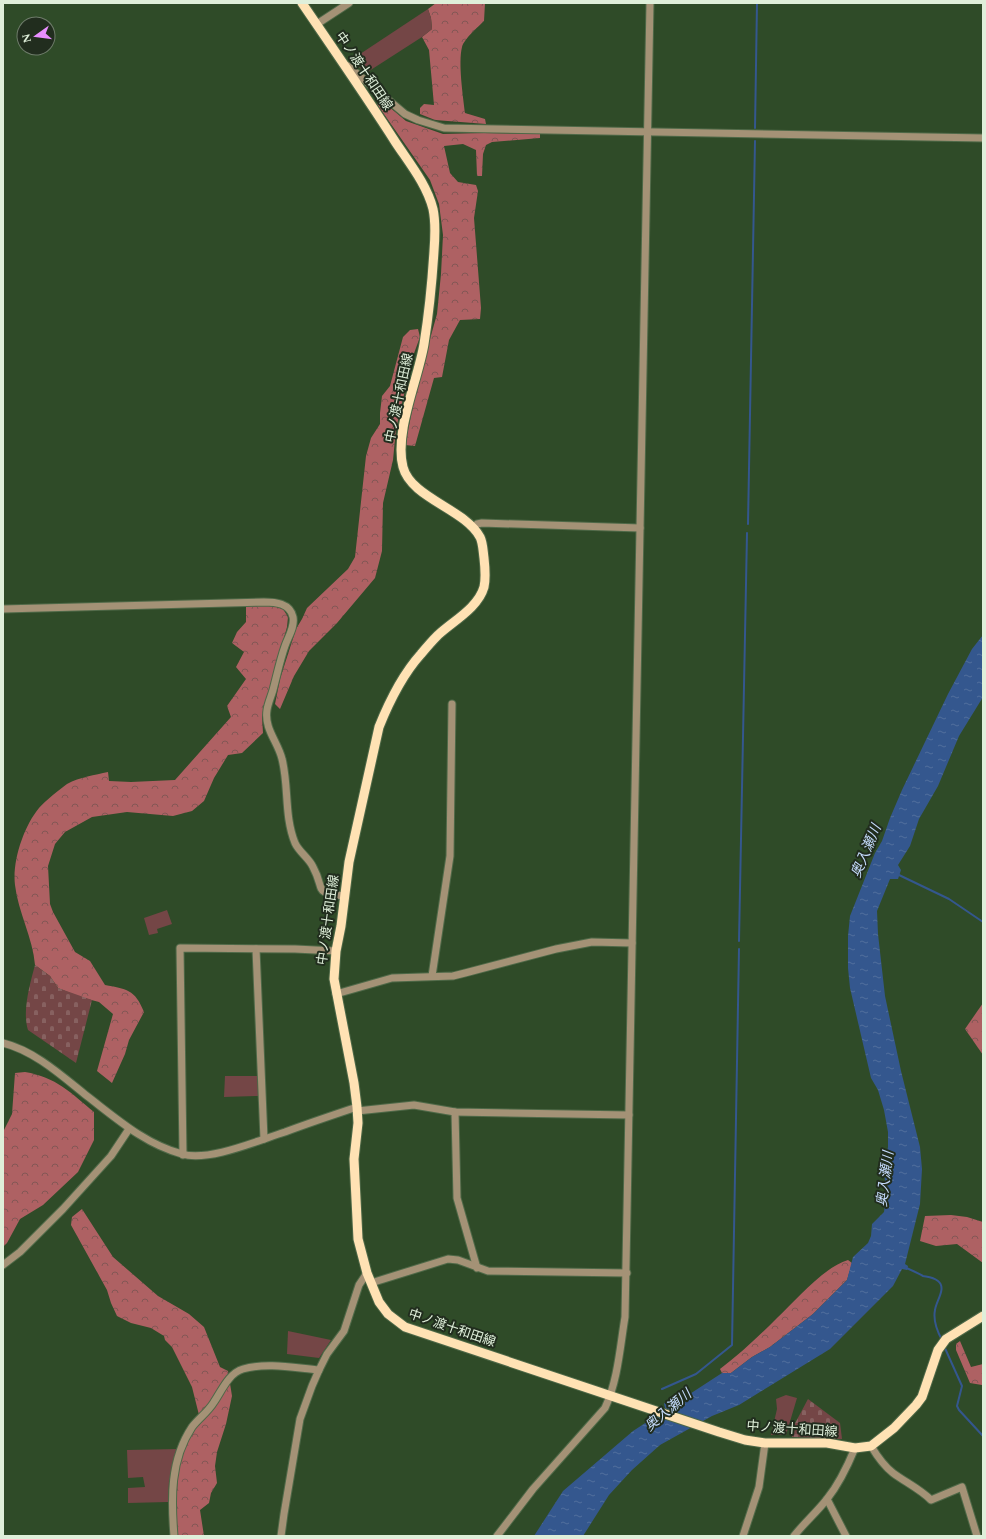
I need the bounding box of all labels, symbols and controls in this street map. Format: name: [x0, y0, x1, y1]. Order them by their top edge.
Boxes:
north arrow: [16, 16, 56, 56]
street label: 中ノ渡十和田線: [330, 28, 398, 114]
text: N: [17, 32, 36, 45]
street label: 中ノ渡十和田線: [380, 351, 418, 445]
water label: 奥入瀬川: [845, 819, 887, 881]
street label: 中ノ渡十和田線: [312, 874, 344, 966]
water label: 奥入瀬川: [871, 1148, 899, 1208]
street label: 中ノ渡十和田線: [406, 1304, 498, 1352]
water label: 奥入瀬川: [640, 1383, 698, 1436]
street label: 中ノ渡十和田線: [746, 1416, 838, 1442]

